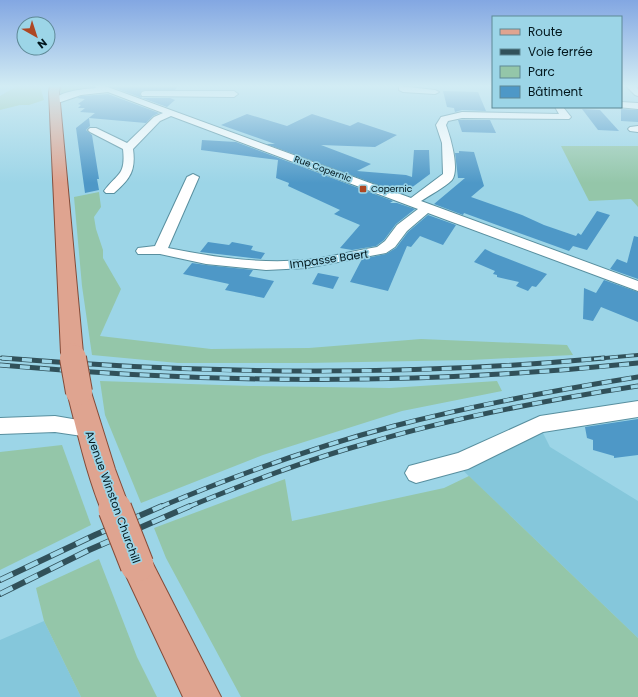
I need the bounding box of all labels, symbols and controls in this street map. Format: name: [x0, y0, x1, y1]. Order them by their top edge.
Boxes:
north arrow: [16, 16, 56, 56]
legend: [492, 16, 622, 108]
text: Route: [528, 23, 562, 40]
text: N: [34, 35, 51, 53]
text: Voie ferrée: [528, 43, 593, 60]
text: Parc: [528, 63, 555, 80]
text: Bâtiment: [528, 83, 583, 100]
street label: Rue Copernic: [293, 153, 354, 185]
place label: Copernic: [371, 183, 413, 195]
marker: Copernic: [358, 184, 368, 194]
street label: Impasse Baert: [289, 246, 369, 272]
street label: Avenue Winston Churchill: [82, 428, 144, 566]

